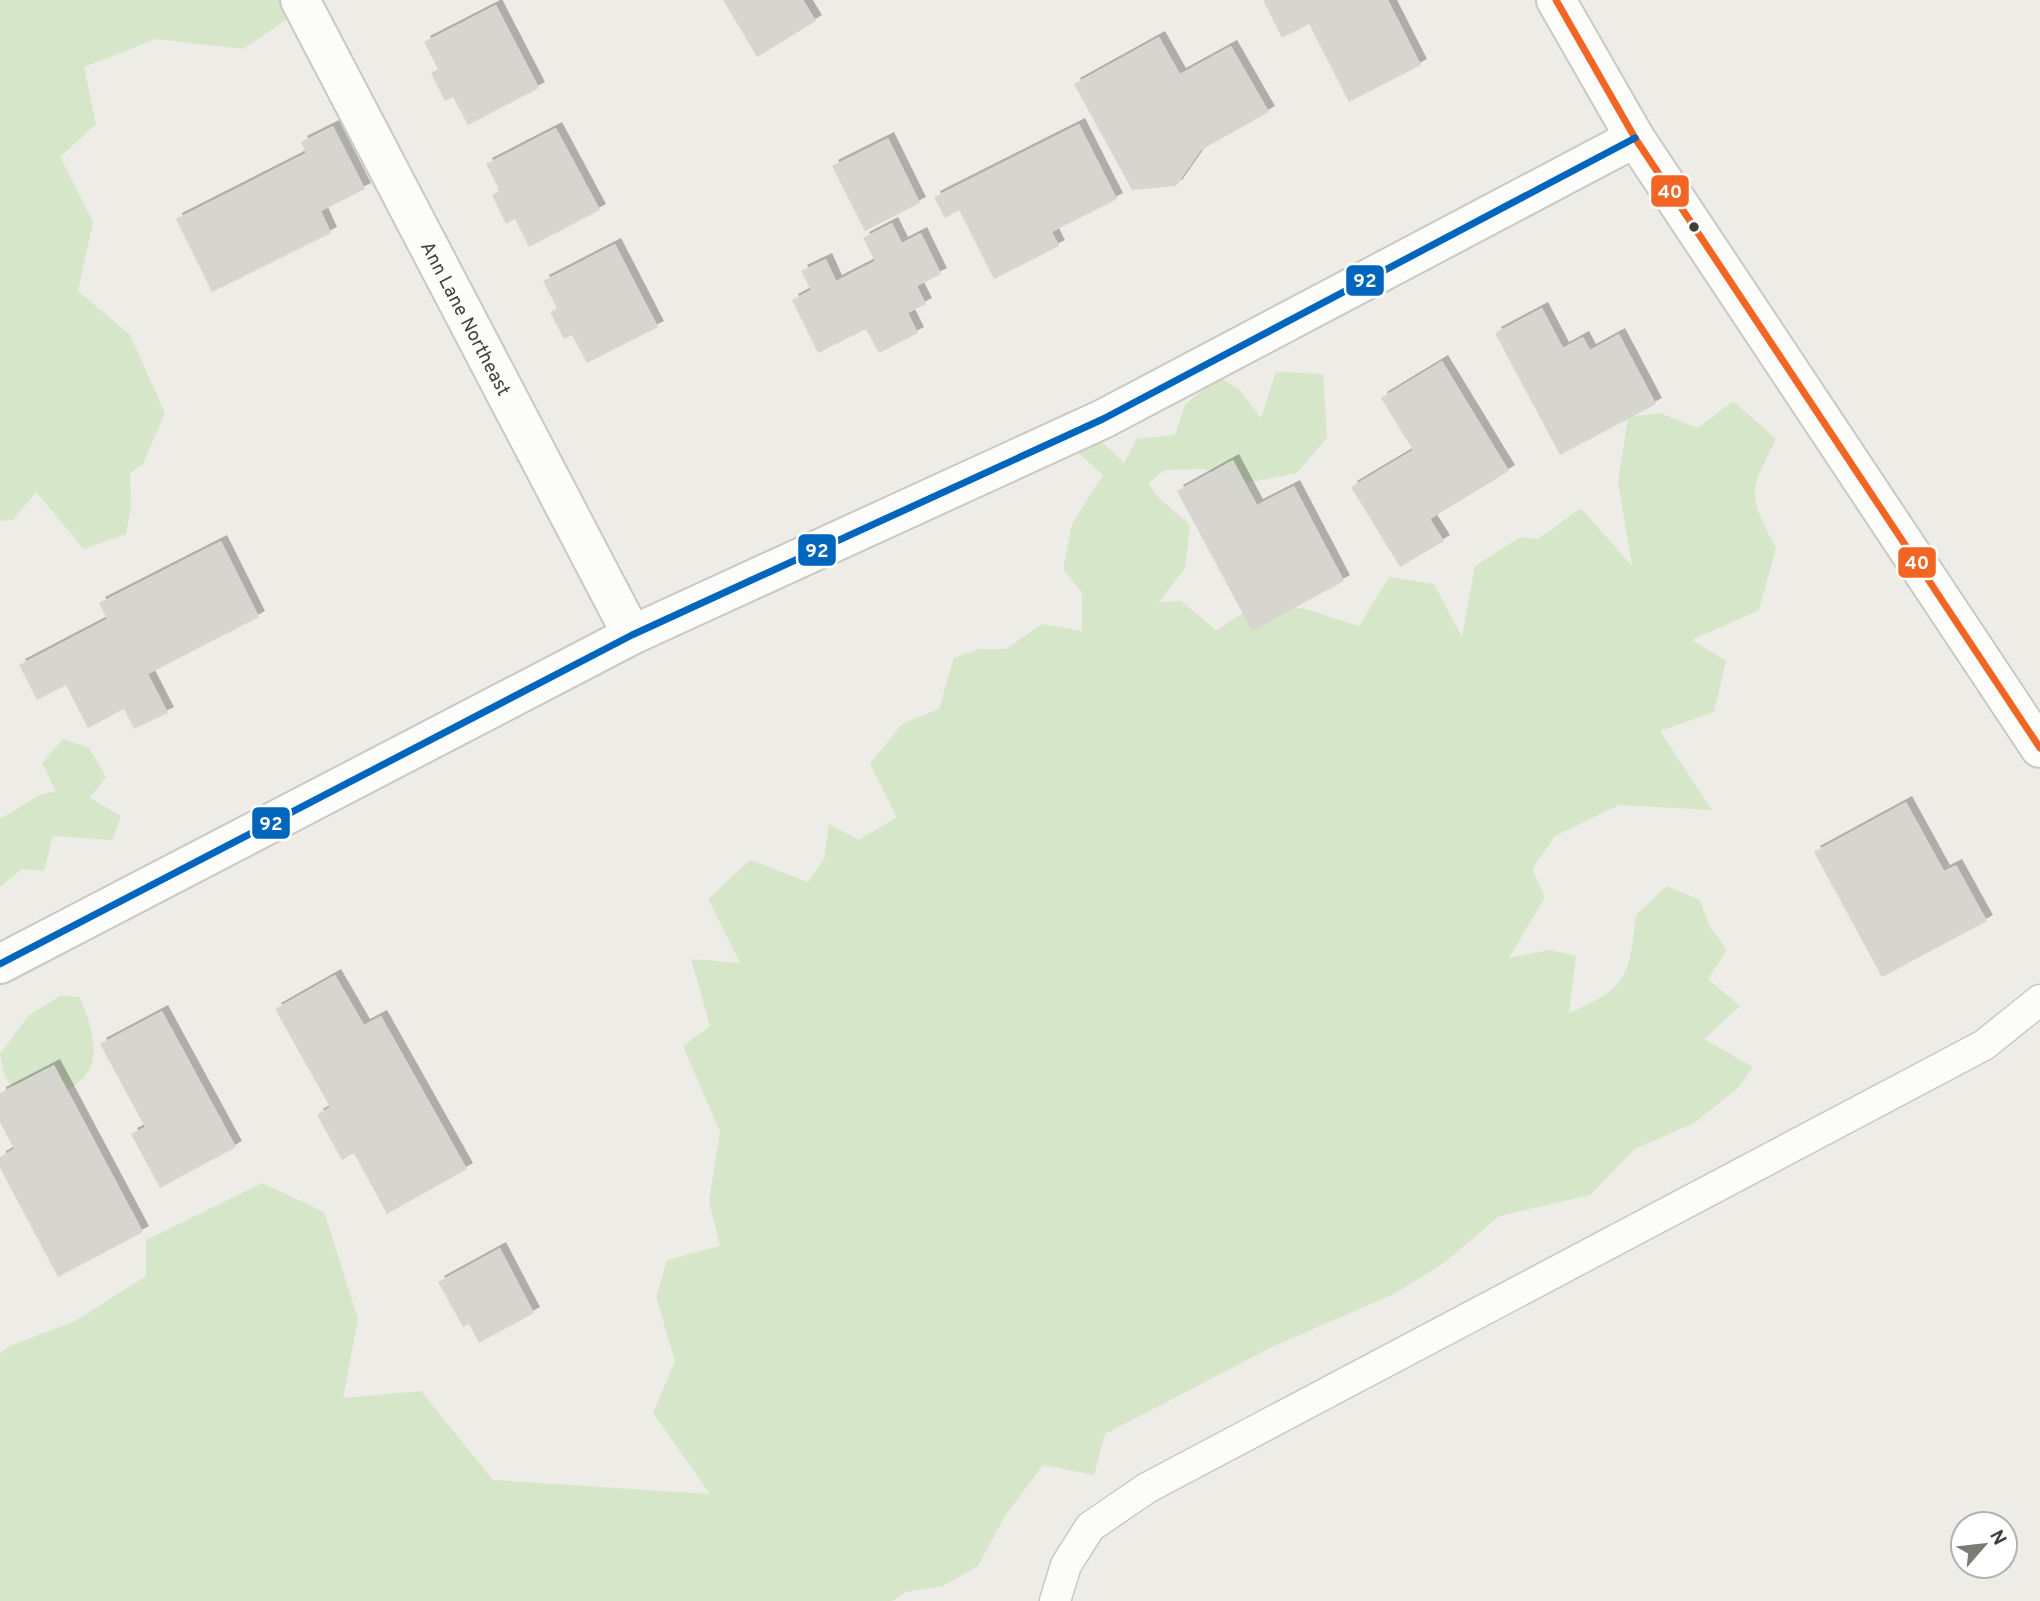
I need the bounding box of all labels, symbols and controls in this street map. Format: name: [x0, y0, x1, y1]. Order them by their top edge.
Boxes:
line badge: 40: [1650, 174, 1690, 208]
text: 40: [1658, 181, 1682, 205]
unlabelled marker: [1687, 220, 1701, 234]
street label: Ann Lane Northeast: [414, 238, 515, 400]
line badge: 92: [1345, 264, 1385, 297]
text: 92: [1353, 270, 1377, 294]
line badge: 92: [797, 533, 837, 567]
text: 92: [805, 540, 829, 564]
line badge: 40: [1897, 546, 1937, 579]
text: 40: [1905, 552, 1929, 576]
line badge: 92: [251, 806, 291, 840]
text: 92: [259, 813, 283, 837]
north arrow: [1949, 1510, 2019, 1580]
text: N: [1983, 1526, 2011, 1550]

